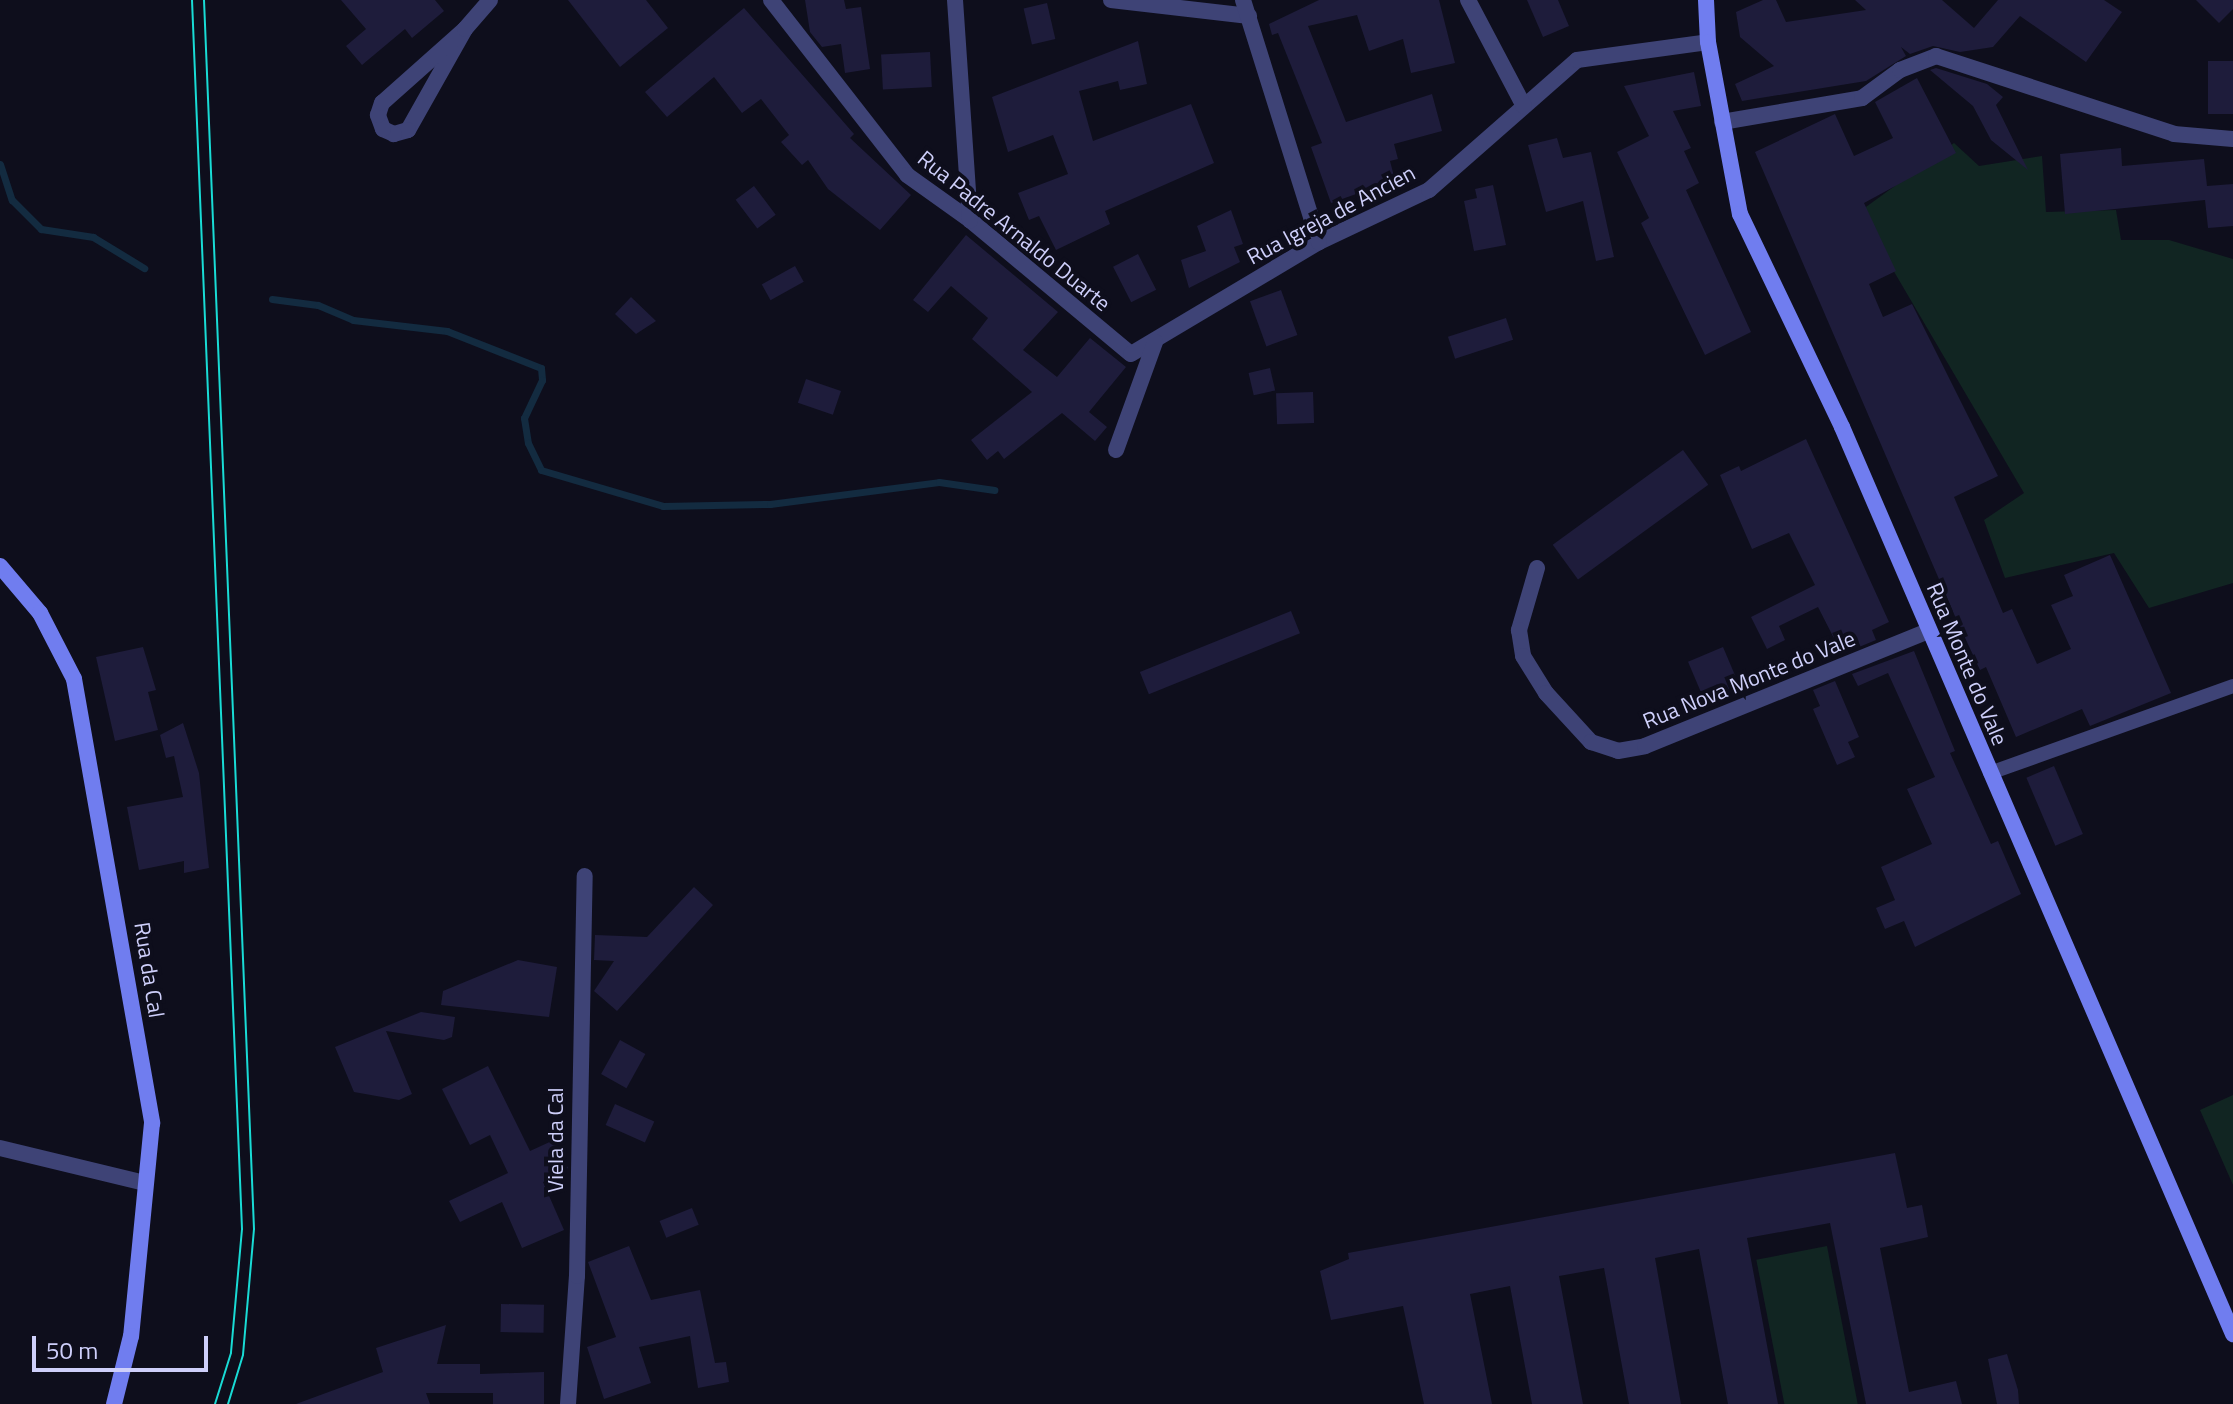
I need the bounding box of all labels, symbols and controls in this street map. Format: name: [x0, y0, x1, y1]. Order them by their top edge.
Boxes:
street label: Rua Padre Arnaldo Duarte: [912, 145, 1116, 317]
street label: Rua Igreja de Ancien: [1242, 160, 1420, 270]
street label: Rua Monte do Vale: [1921, 579, 2013, 749]
street label: Rua Nova Monte do Vale: [1639, 625, 1859, 735]
street label: Rua da Cal: [128, 920, 170, 1020]
street label: Viela da Cal: [543, 1087, 569, 1193]
scale bar: [36, 1320, 212, 1370]
text: 50 m: [46, 1332, 98, 1368]

